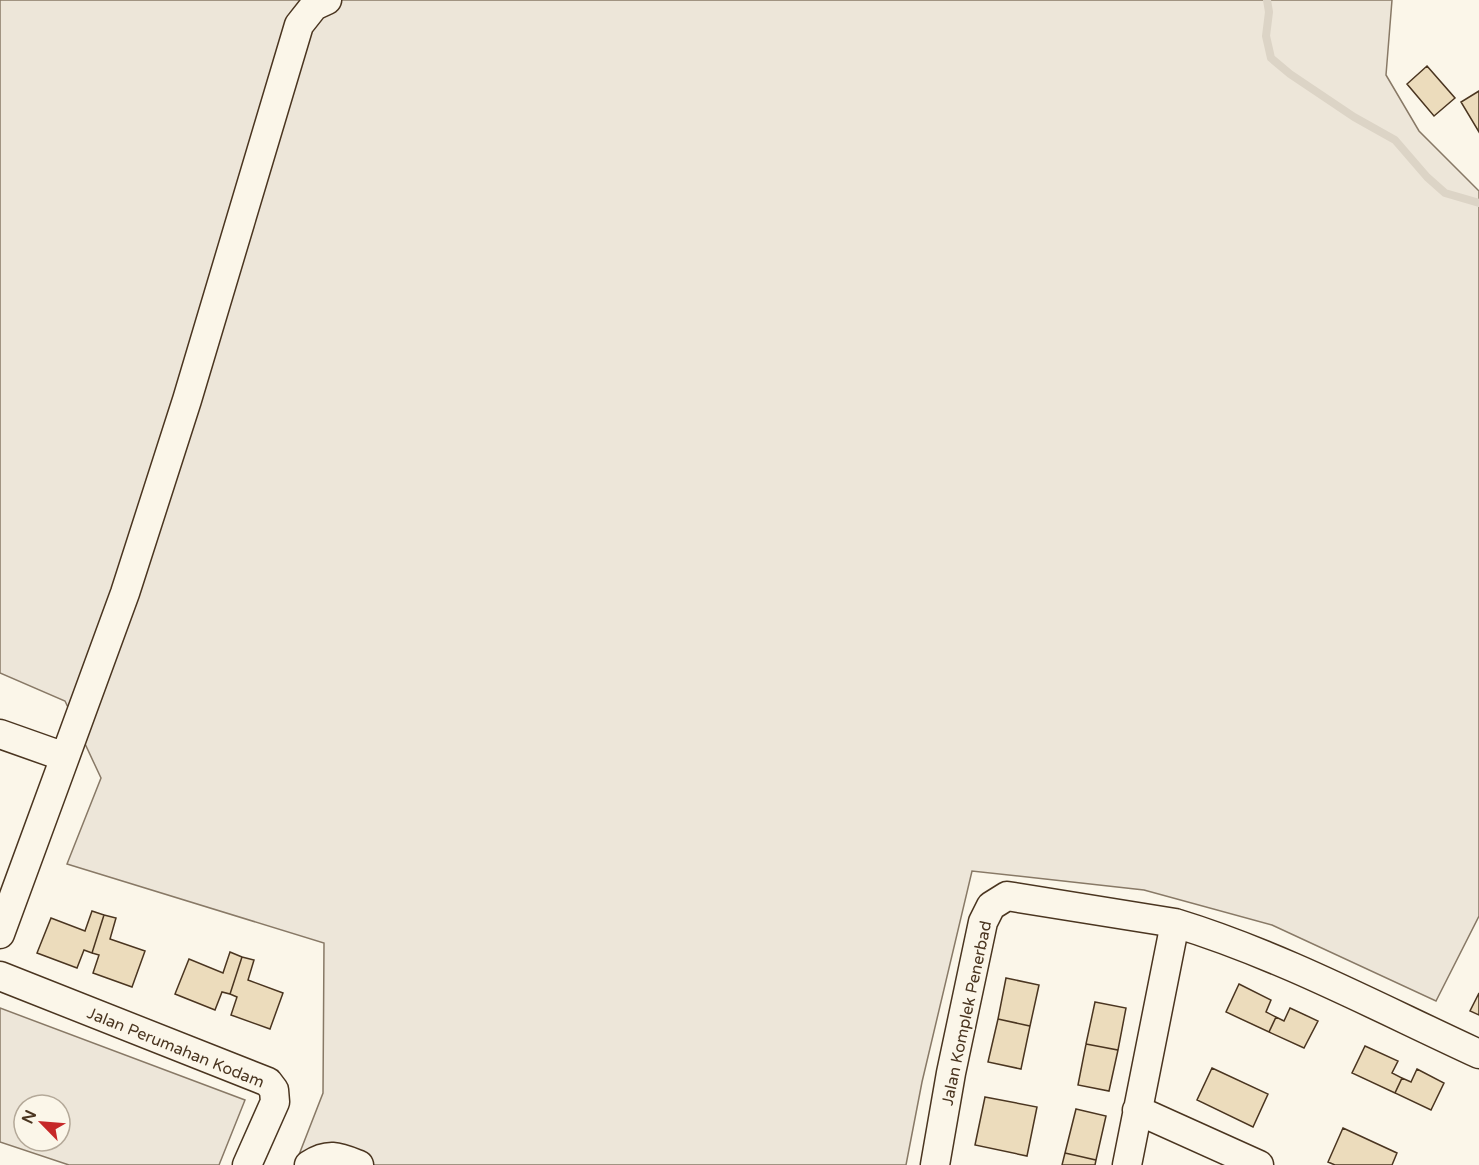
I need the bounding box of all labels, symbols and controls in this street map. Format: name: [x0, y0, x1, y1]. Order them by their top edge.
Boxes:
street label: Jalan Komplek Penerbad: [938, 919, 996, 1107]
street label: Jalan Perumahan Kodam: [84, 1003, 267, 1093]
north arrow: [12, 1093, 72, 1153]
text: N: [18, 1107, 41, 1127]

